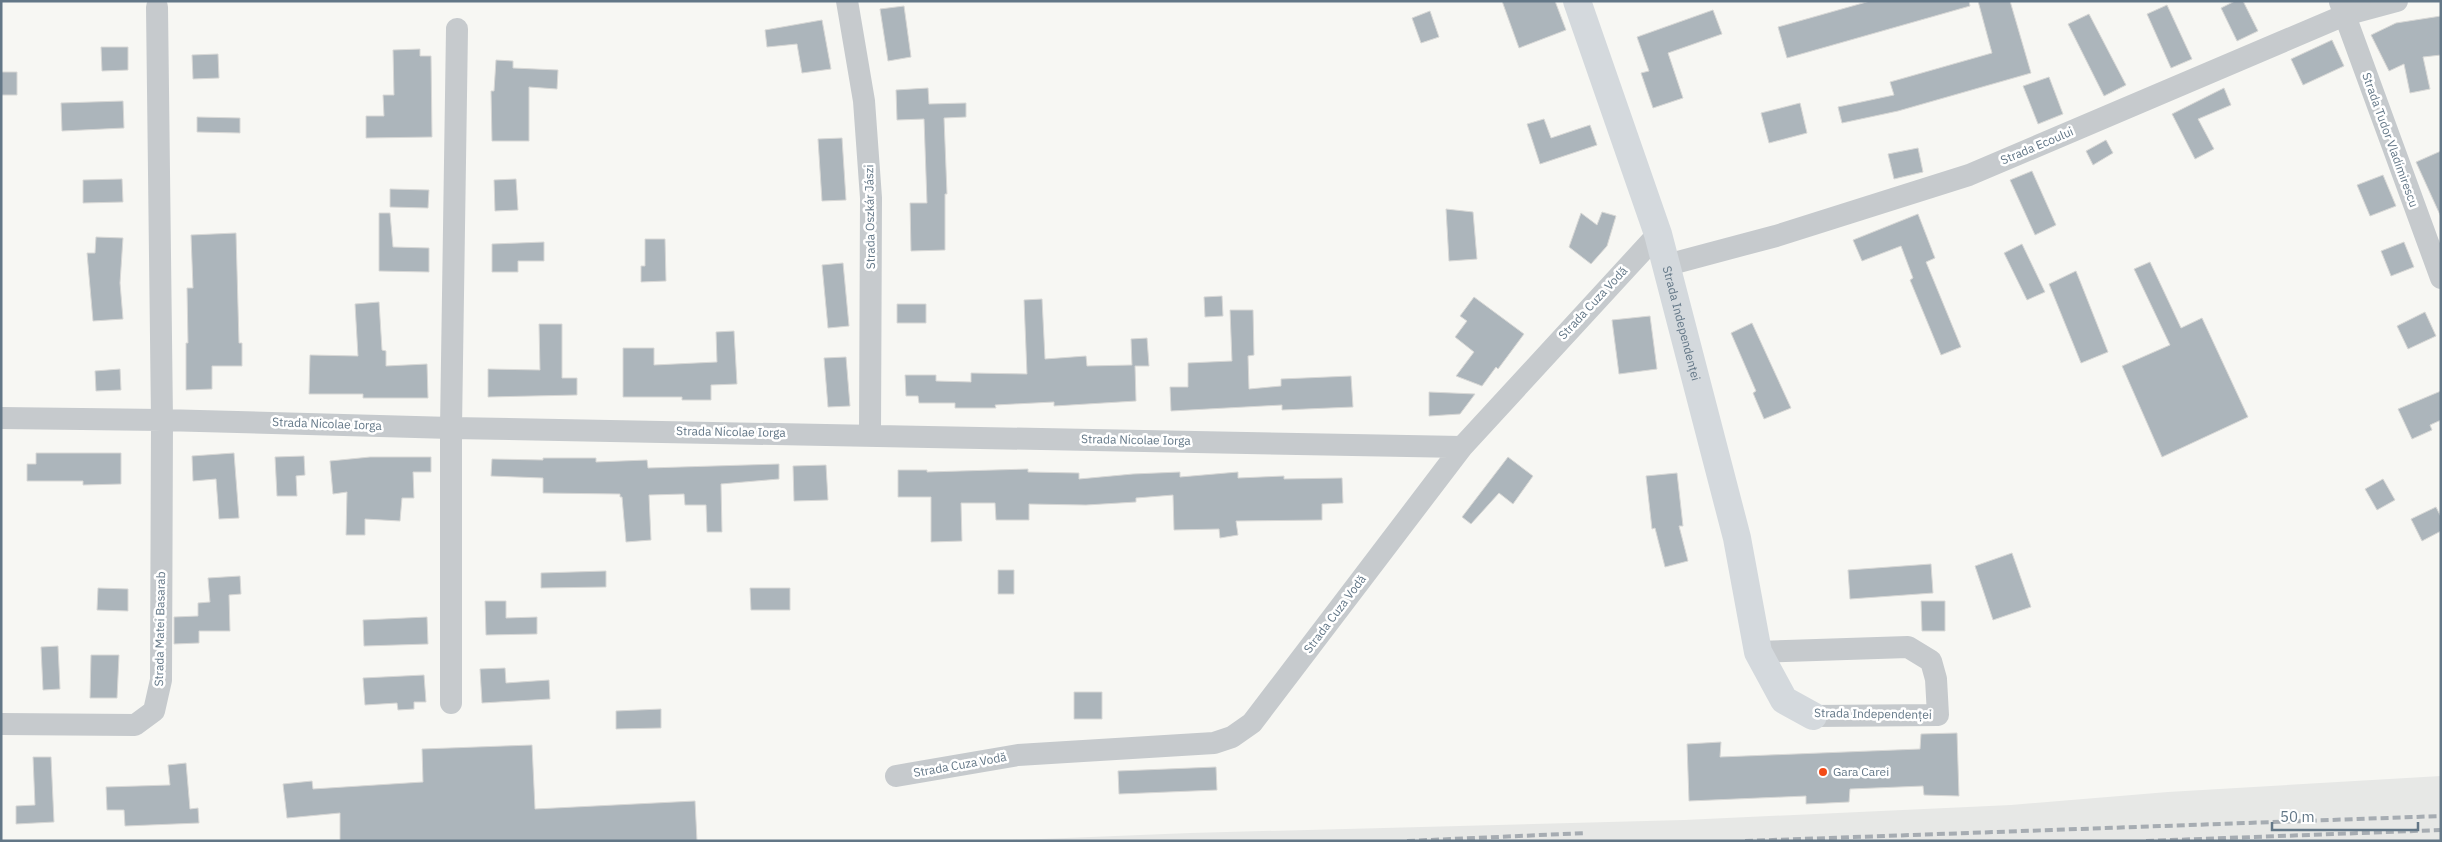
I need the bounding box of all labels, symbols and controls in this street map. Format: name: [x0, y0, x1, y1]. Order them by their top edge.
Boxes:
street label: Strada Tudor Vladimirescu: [2359, 70, 2422, 209]
street label: Strada Ecoului: [1998, 123, 2075, 168]
street label: Strada Oszkár Jászi: [861, 165, 878, 269]
street label: Strada Cuza Vodă: [1555, 263, 1631, 342]
street label: Strada Independenței: [1660, 264, 1704, 382]
street label: Strada Nicolae Iorga: [272, 414, 383, 433]
street label: Strada Nicolae Iorga: [676, 423, 787, 440]
street label: Strada Nicolae Iorga: [1081, 431, 1192, 448]
street label: Strada Matei Basarab: [151, 571, 168, 687]
street label: Strada Cuza Vodă: [1300, 571, 1369, 656]
street label: Strada Independenței: [1814, 705, 1932, 722]
street label: Strada Cuza Vodă: [912, 749, 1008, 780]
place label: Gara Carei: [1833, 764, 1889, 779]
marker: Gara Carei: [1817, 766, 1829, 778]
scale bar: [2272, 800, 2418, 832]
text: 50 m: [2280, 807, 2315, 826]

